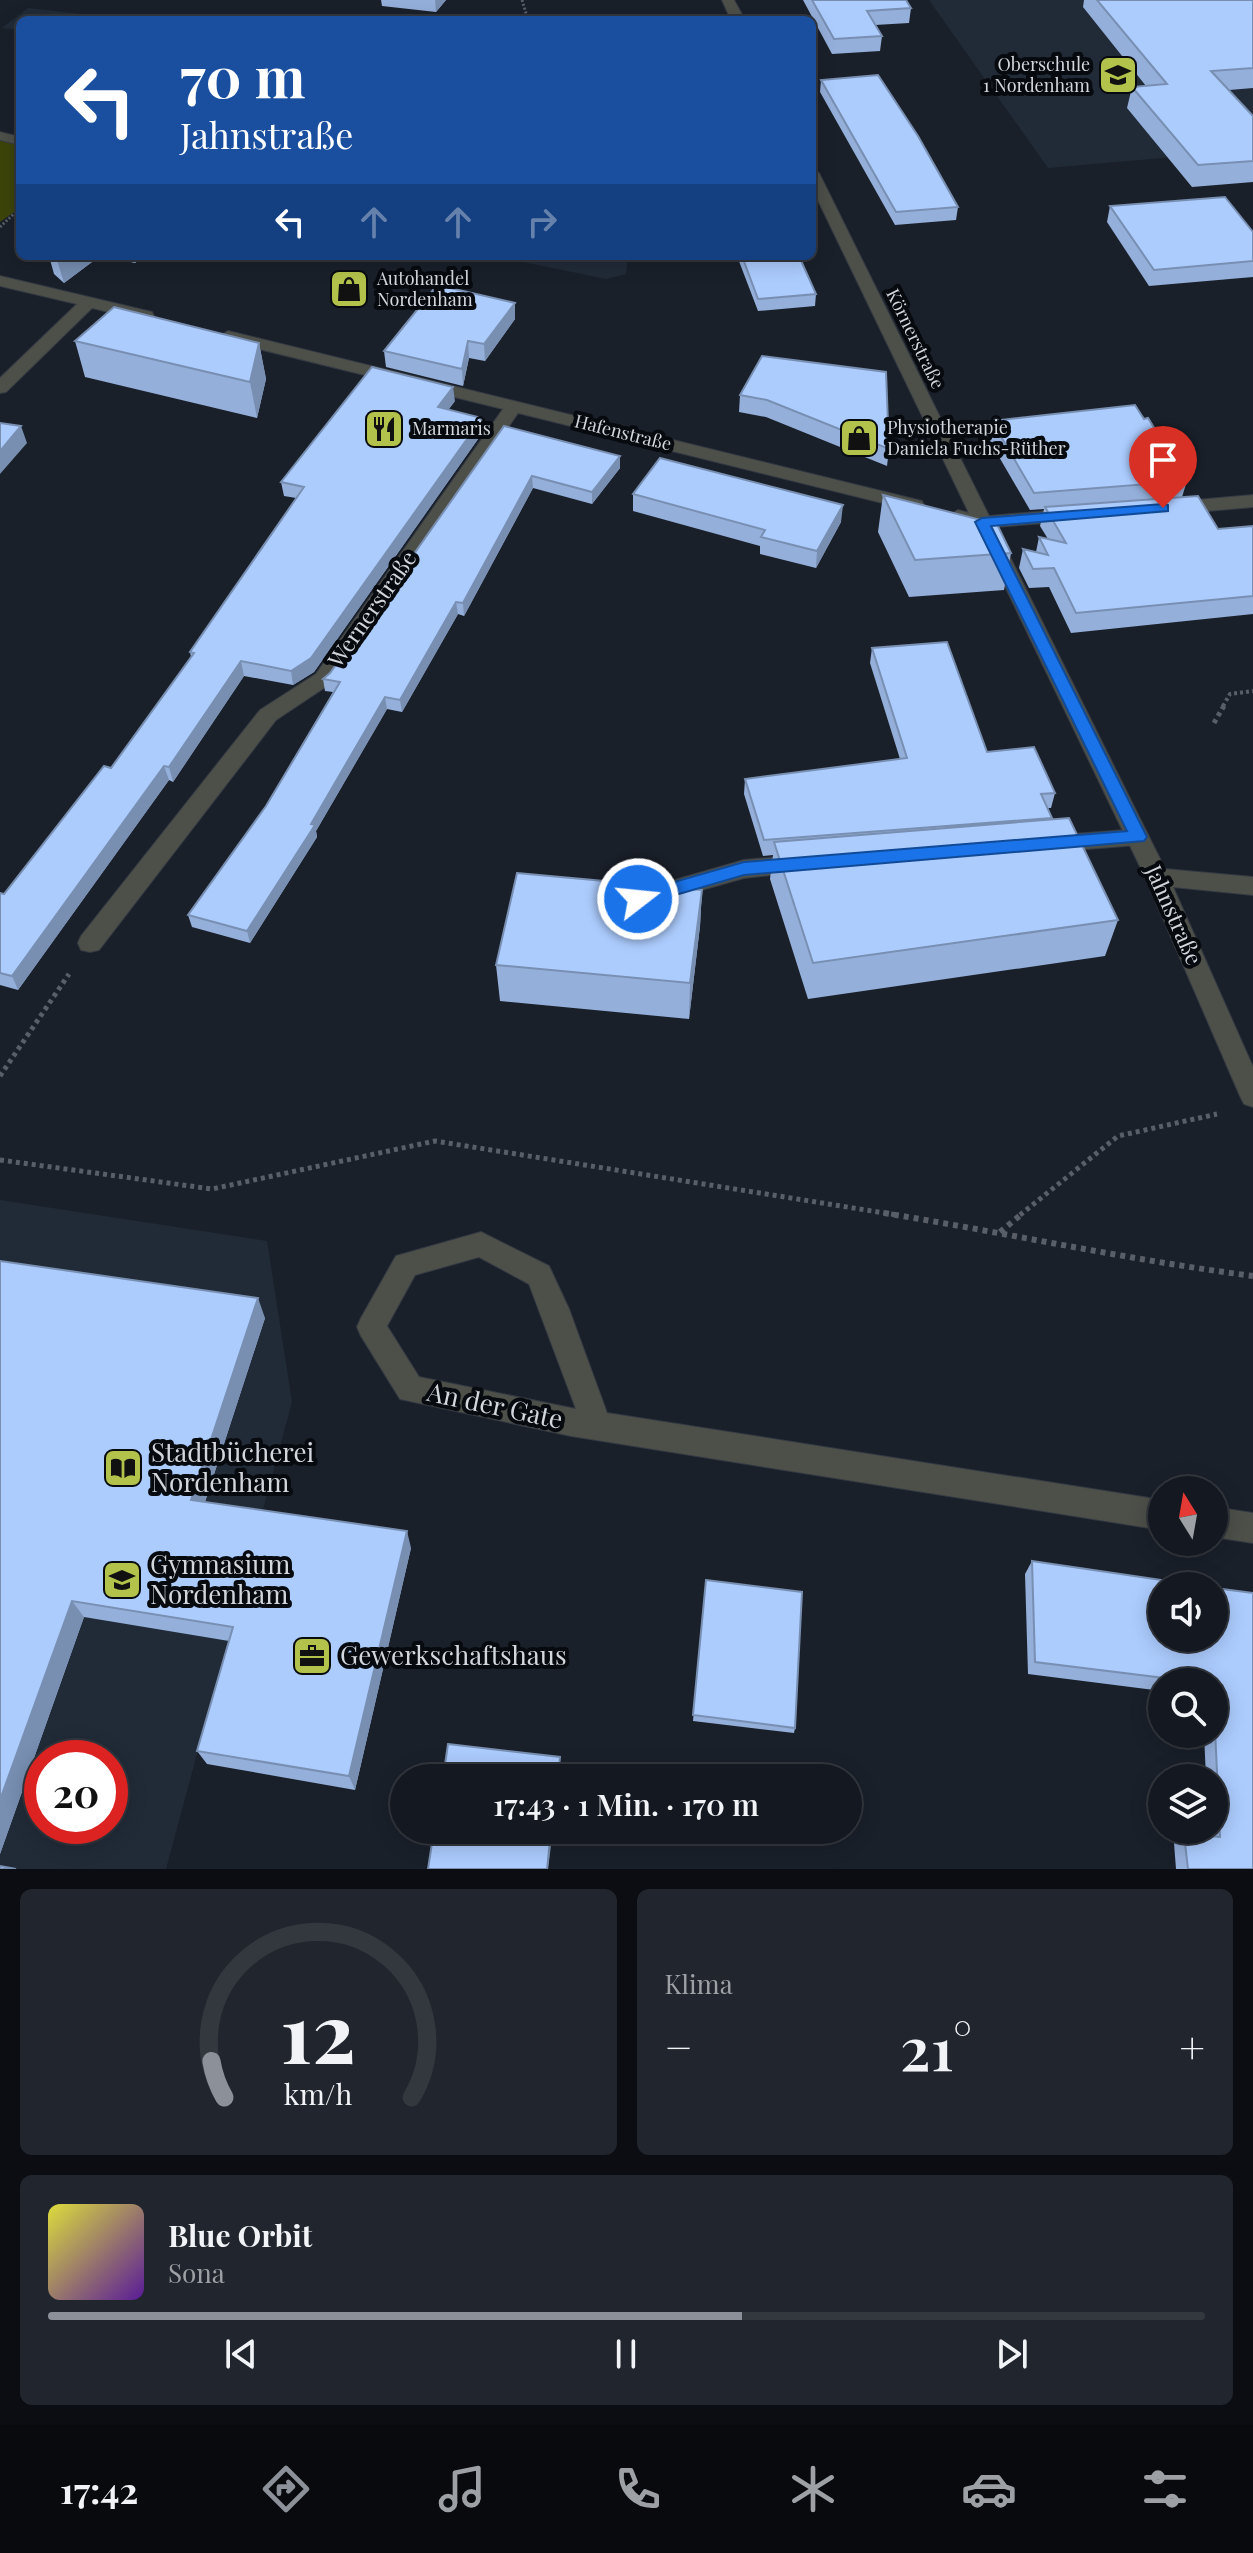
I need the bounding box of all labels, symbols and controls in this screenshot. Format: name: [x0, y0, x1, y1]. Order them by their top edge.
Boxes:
text: 70 m: [180, 38, 305, 113]
icon: left: [48, 48, 152, 152]
place label: Oberschule 1 Nordenham: [983, 52, 1090, 97]
school or university icon: Oberschule 1 Nordenham: [1097, 54, 1139, 96]
text: Jahnstraße: [180, 110, 354, 158]
icon: left: [268, 200, 312, 244]
icon: ahead: [352, 200, 396, 244]
icon: ahead: [436, 200, 480, 244]
icon: right: [520, 200, 564, 244]
place label: Autohandel Nordenham: [376, 266, 473, 311]
shop icon: Autohandel Nordenham: [328, 268, 370, 310]
street label: Körnerstraße: [881, 285, 950, 393]
restaurant icon: Marmaris: [363, 408, 405, 450]
street label: Hafenstraße: [572, 408, 674, 456]
place label: Physiotherapie Daniela Fuchs-Rüther: [887, 415, 1066, 460]
place label: Marmaris: [412, 416, 491, 440]
shop icon: Physiotherapie Daniela Fuchs-Rüther: [838, 417, 880, 459]
pin: [1129, 426, 1197, 508]
icon: arrive: [1141, 438, 1185, 482]
street label: Wernerstraße: [319, 544, 422, 673]
position arrow: [596, 857, 680, 941]
street label: Jahnstraße: [1139, 859, 1210, 969]
street label: An der Gate: [423, 1373, 566, 1436]
place label: Stadtbücherei Nordenham: [151, 1434, 315, 1499]
library icon: Stadtbücherei Nordenham: [102, 1447, 144, 1489]
north arrow: [1148, 1476, 1228, 1556]
map controls: [1148, 1476, 1228, 1844]
place label: Gymnasium Nordenham: [150, 1546, 290, 1611]
school or university icon: Gymnasium Nordenham: [101, 1559, 143, 1601]
button: sound: [1148, 1572, 1228, 1652]
office icon: Gewerkschaftshaus: [291, 1635, 333, 1677]
place label: Gewerkschaftshaus: [340, 1637, 567, 1672]
button: search: [1148, 1668, 1228, 1748]
speed limit sign: 20: [24, 1740, 128, 1844]
button: layers: [1148, 1764, 1228, 1844]
text: 17:43 · 1 Min. · 170 m: [493, 1784, 759, 1824]
text: Klima: [665, 1966, 733, 2001]
text: 12: [281, 1974, 356, 2085]
text: 21°: [900, 2006, 972, 2086]
text: −: [665, 2016, 693, 2075]
text: +: [1179, 2016, 1205, 2075]
text: km/h: [284, 2074, 353, 2112]
text: Blue Orbit: [168, 2215, 312, 2255]
text: Sona: [168, 2255, 225, 2290]
icon: previous: [219, 2332, 263, 2376]
icon: pause: [604, 2332, 648, 2376]
icon: next: [990, 2332, 1034, 2376]
icon: directions: [258, 2461, 314, 2517]
icon: music: [434, 2461, 490, 2517]
icon: phone: [610, 2461, 666, 2517]
icon: climate: [785, 2461, 841, 2517]
icon: car: [961, 2461, 1017, 2517]
icon: filters: [1137, 2461, 1193, 2517]
text: 17:42: [60, 2465, 138, 2513]

